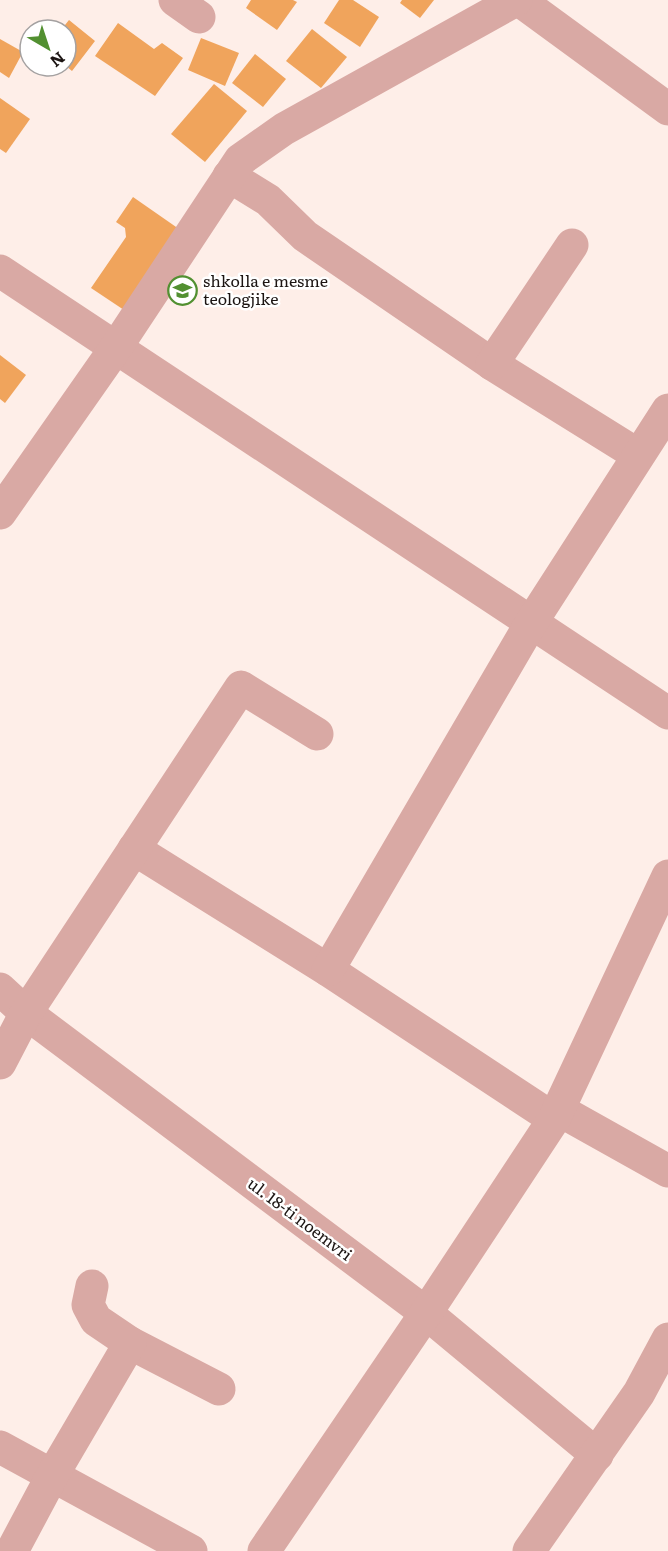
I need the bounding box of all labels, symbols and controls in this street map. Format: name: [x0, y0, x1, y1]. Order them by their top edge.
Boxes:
north arrow: [18, 18, 78, 78]
text: N: [45, 47, 71, 74]
place label: shkolla e mesme teologjike: [203, 268, 328, 310]
school or university icon: shkolla e mesme teologjike: [166, 274, 198, 306]
street label: ul. 18-ti noemvri: [243, 1171, 358, 1265]

